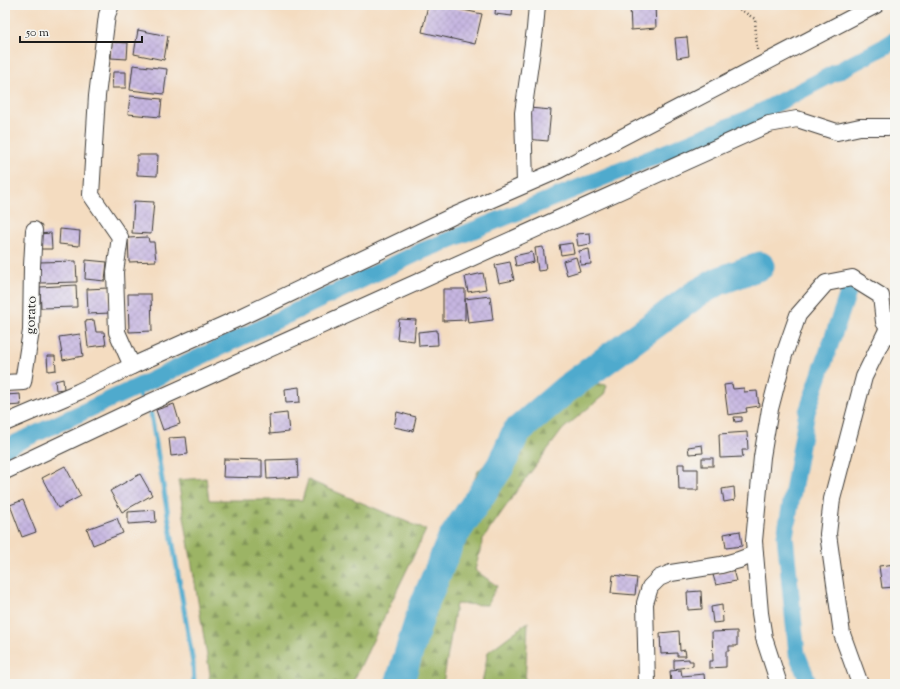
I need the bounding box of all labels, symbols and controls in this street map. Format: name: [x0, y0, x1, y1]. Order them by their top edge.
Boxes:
scale bar: [20, 18, 142, 44]
text: 50 m: [25, 24, 49, 42]
street label: gorato: [21, 295, 43, 335]

